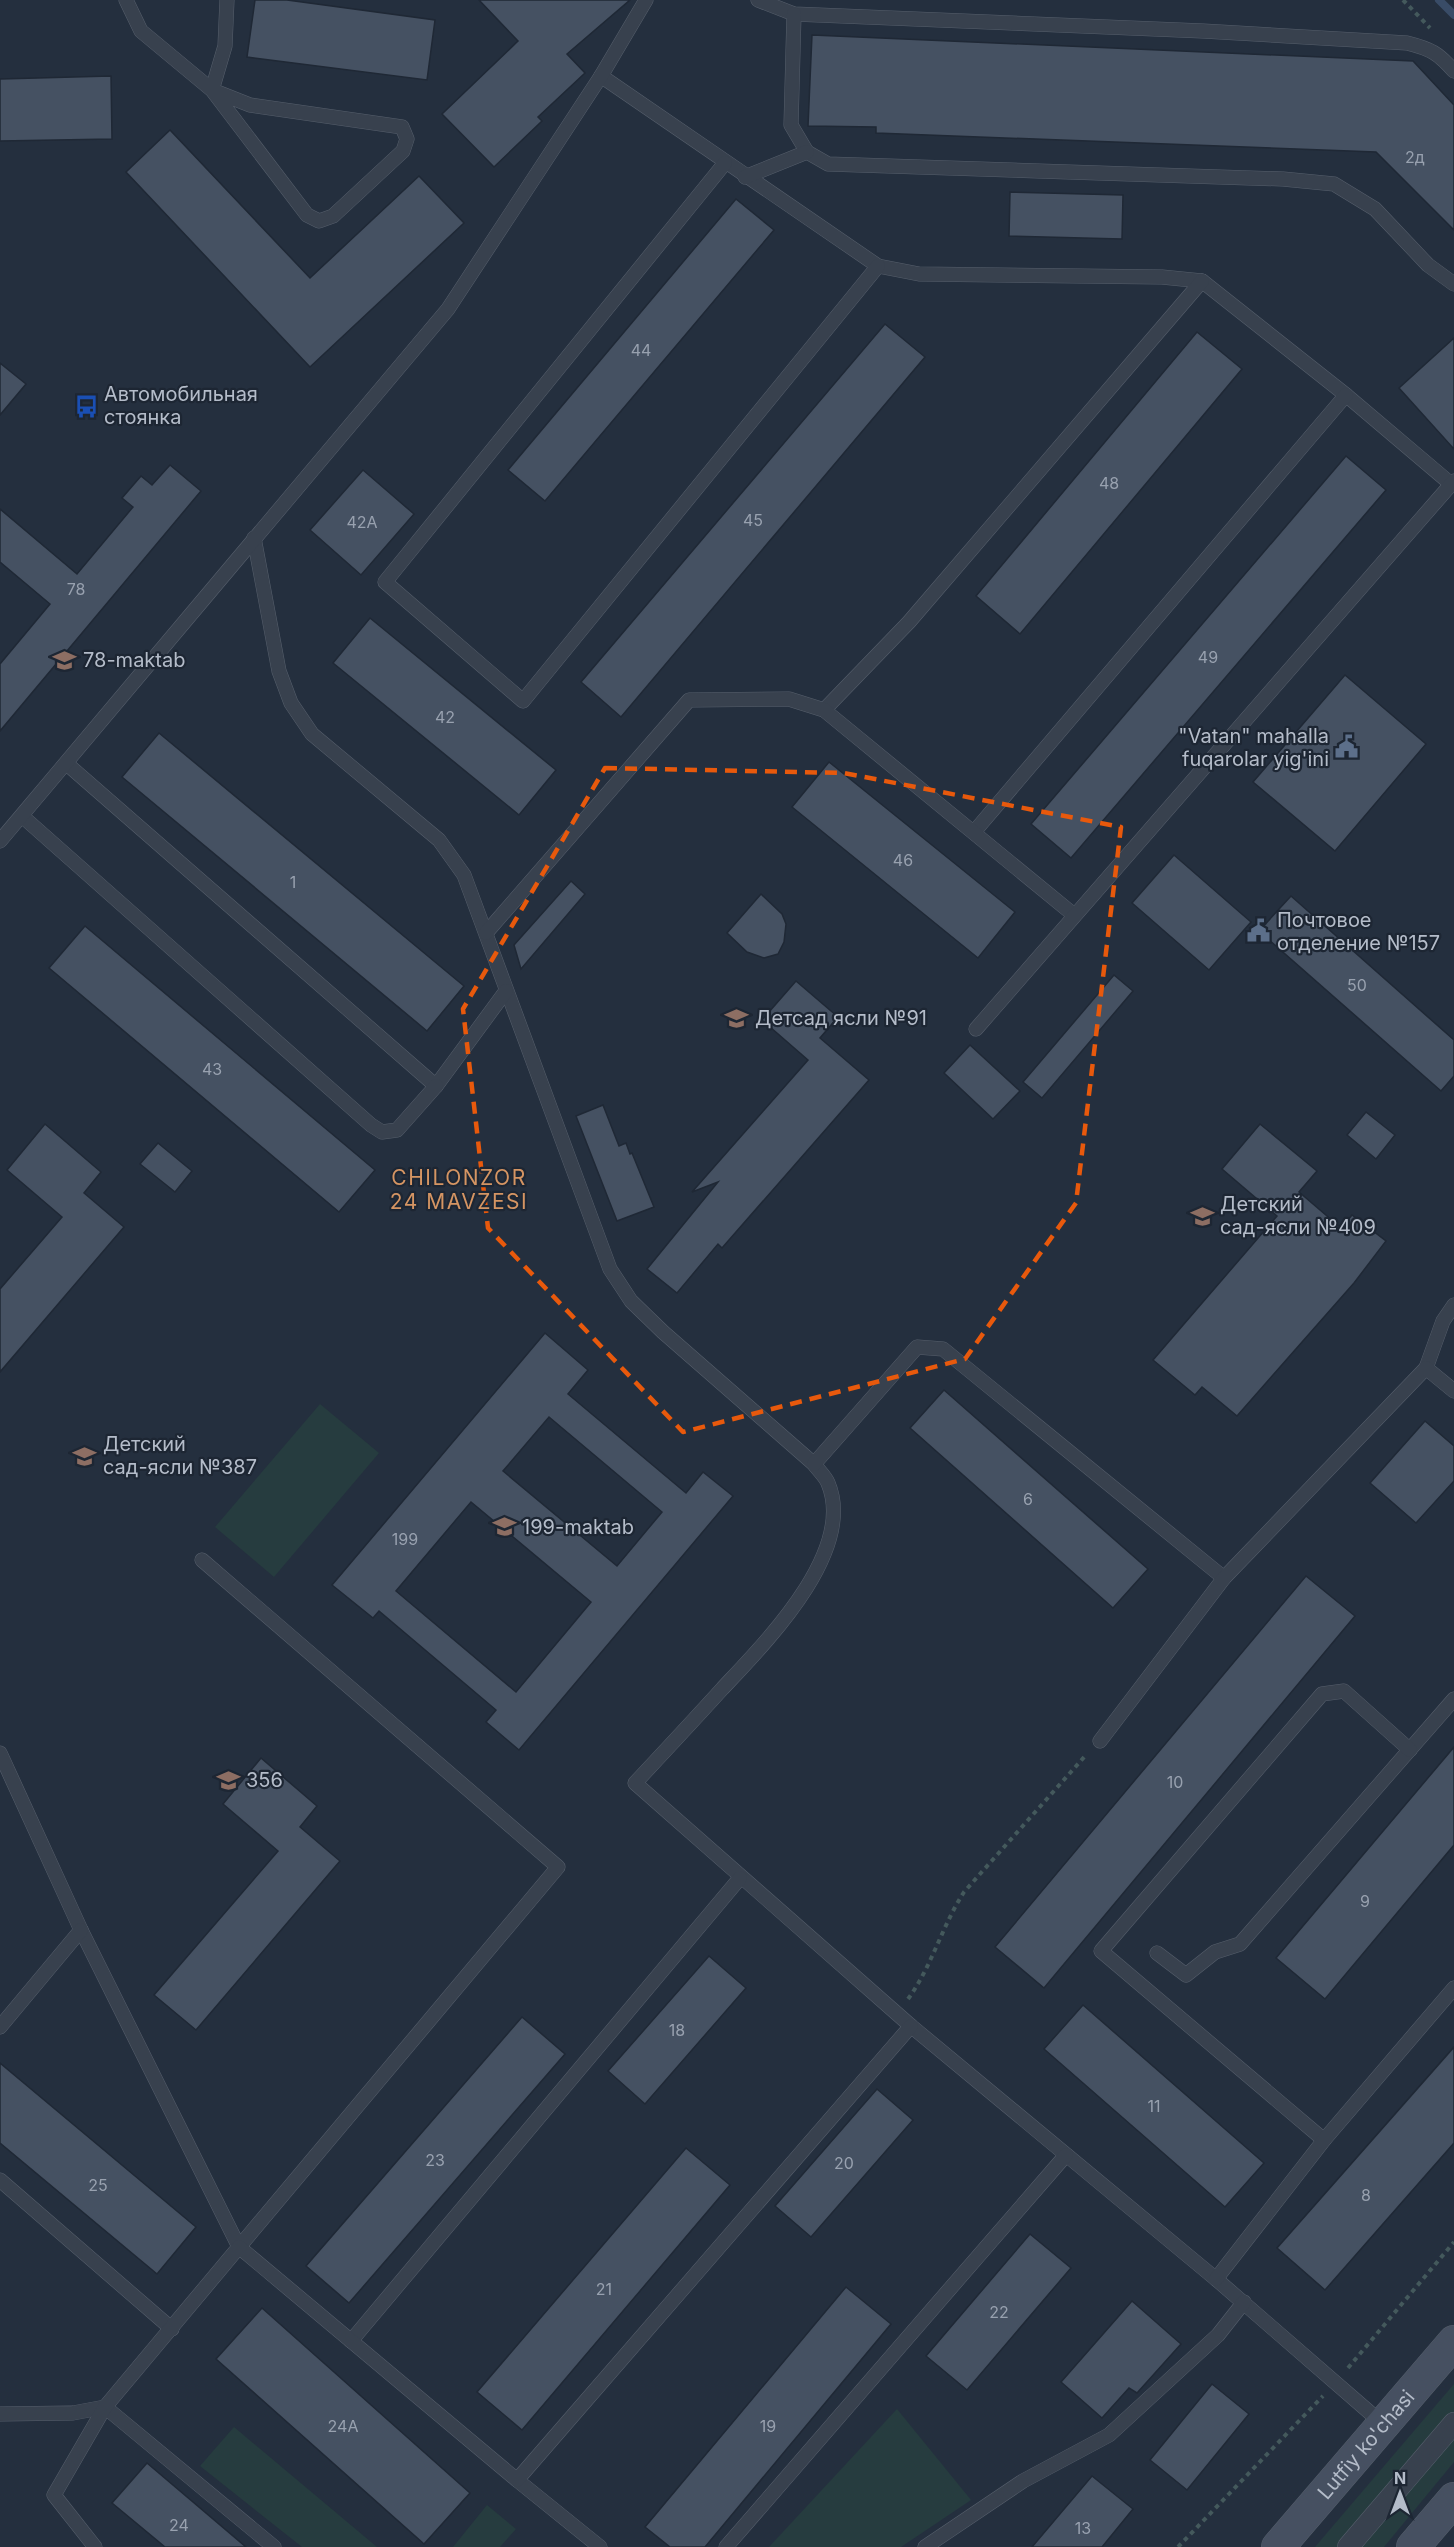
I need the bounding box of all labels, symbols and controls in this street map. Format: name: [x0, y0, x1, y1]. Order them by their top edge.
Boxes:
house number: 2д: [1405, 147, 1425, 167]
house number: 44: [631, 340, 651, 360]
place label: Автомобильная стоянка: [104, 382, 258, 429]
bus stop icon: Автомобильная стоянка: [73, 393, 99, 419]
house number: 48: [1099, 473, 1119, 493]
house number: 45: [743, 510, 763, 530]
house number: 42A: [346, 512, 378, 532]
house number: 78: [67, 579, 85, 599]
school or university icon: 78-maktab: [52, 647, 78, 673]
house number: 49: [1198, 647, 1218, 667]
place label: 78-maktab: [83, 648, 185, 672]
house number: 42: [435, 707, 455, 727]
place label: "Vatan" mahalla fuqarolar yig'ini: [1178, 724, 1329, 771]
public building icon: "Vatan" mahalla fuqarolar yig'ini: [1334, 734, 1360, 760]
house number: 46: [893, 850, 913, 870]
house number: 1: [290, 872, 296, 892]
place label: Почтовое отделение №157: [1277, 908, 1440, 955]
public building icon: Почтовое отделение №157: [1246, 918, 1272, 944]
house number: 50: [1347, 975, 1367, 995]
school or university icon: Детсад ясли №91: [724, 1005, 750, 1031]
place label: Детсад ясли №91: [755, 1006, 927, 1030]
house number: 43: [202, 1059, 222, 1079]
district label: CHILONZOR 24 MAVZESI: [390, 1165, 528, 1214]
place label: Детский сад-ясли №409: [1220, 1192, 1376, 1239]
school or university icon: Детский сад-ясли №409: [1189, 1203, 1215, 1229]
place label: Детский сад-ясли №387: [103, 1432, 257, 1479]
school or university icon: Детский сад-ясли №387: [72, 1443, 98, 1469]
house number: 6: [1023, 1489, 1033, 1509]
school or university icon: 199-maktab: [491, 1514, 517, 1540]
place label: 199-maktab: [522, 1515, 634, 1539]
house number: 199: [392, 1529, 418, 1549]
school or university icon: 356: [215, 1767, 241, 1793]
place label: 356: [246, 1768, 283, 1792]
house number: 10: [1167, 1772, 1183, 1792]
house number: 9: [1360, 1891, 1370, 1911]
house number: 18: [669, 2020, 685, 2040]
house number: 11: [1147, 2096, 1161, 2116]
house number: 23: [425, 2150, 445, 2170]
house number: 20: [834, 2153, 854, 2173]
house number: 25: [88, 2175, 108, 2195]
house number: 8: [1361, 2185, 1371, 2205]
house number: 21: [596, 2279, 612, 2299]
house number: 22: [989, 2302, 1009, 2322]
street label: Lutfiy ko'chasi: [1312, 2385, 1419, 2504]
house number: 24А: [328, 2416, 358, 2436]
house number: 19: [760, 2416, 776, 2436]
north arrow: [1370, 2463, 1430, 2523]
text: N: [1394, 2468, 1406, 2488]
house number: 24: [169, 2515, 189, 2535]
house number: 13: [1075, 2518, 1091, 2538]

